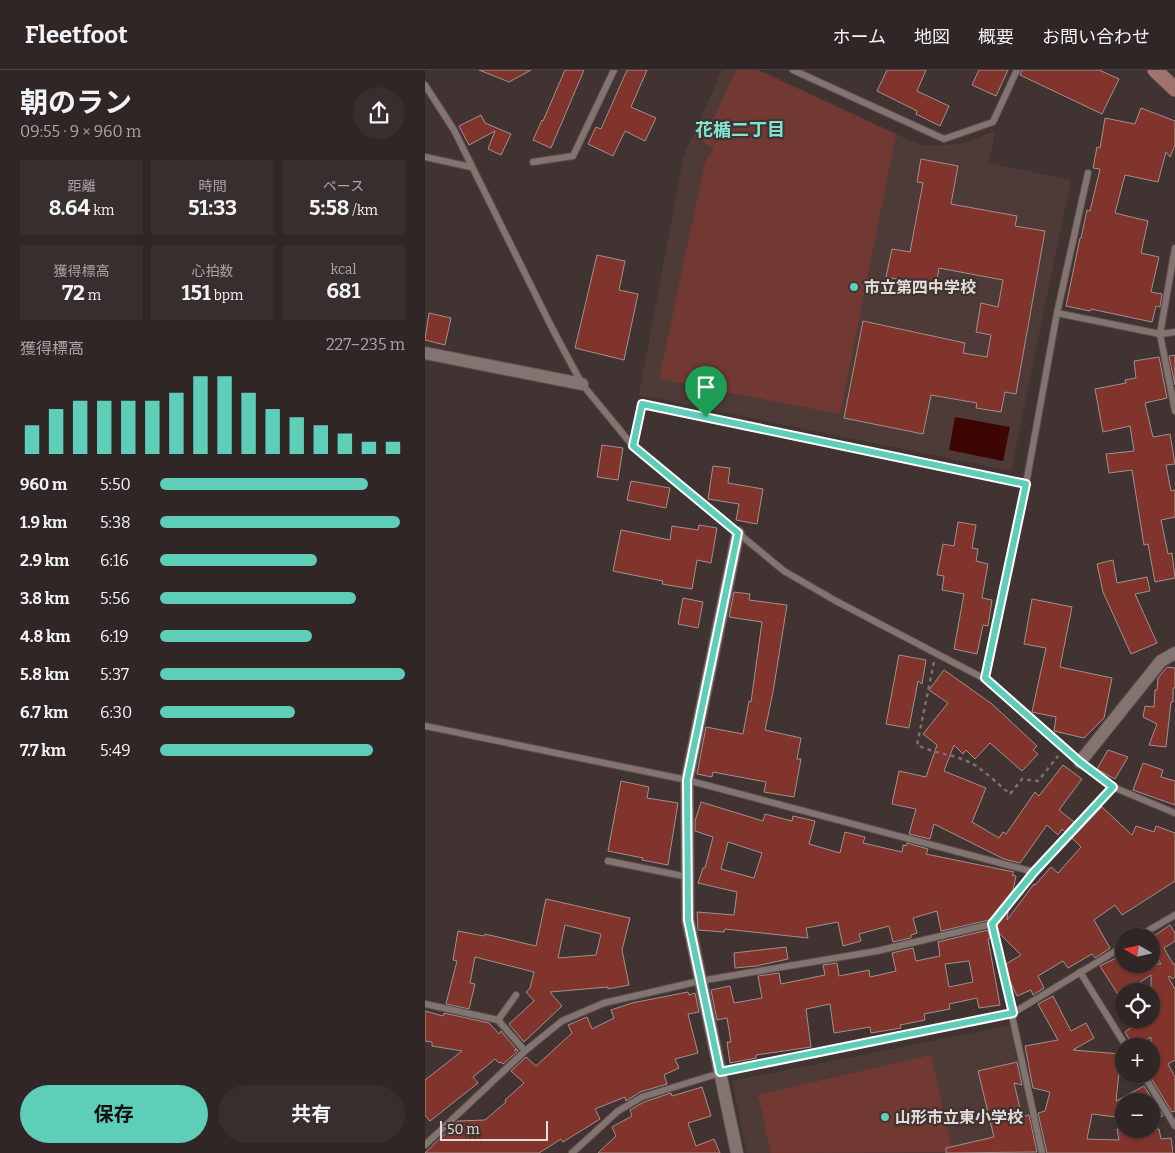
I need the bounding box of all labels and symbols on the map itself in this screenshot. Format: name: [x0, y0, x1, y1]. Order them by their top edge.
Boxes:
district label: 花楯二丁目: [695, 119, 785, 141]
place label: 市立第四中学校: [864, 278, 976, 297]
marker: 市立第四中学校: [848, 281, 860, 293]
pin: [685, 366, 727, 417]
north arrow: [1115, 928, 1160, 972]
place label: 山形市立東小学校: [895, 1108, 1023, 1127]
marker: 山形市立東小学校: [879, 1111, 891, 1123]
scale bar: [440, 1118, 547, 1141]

